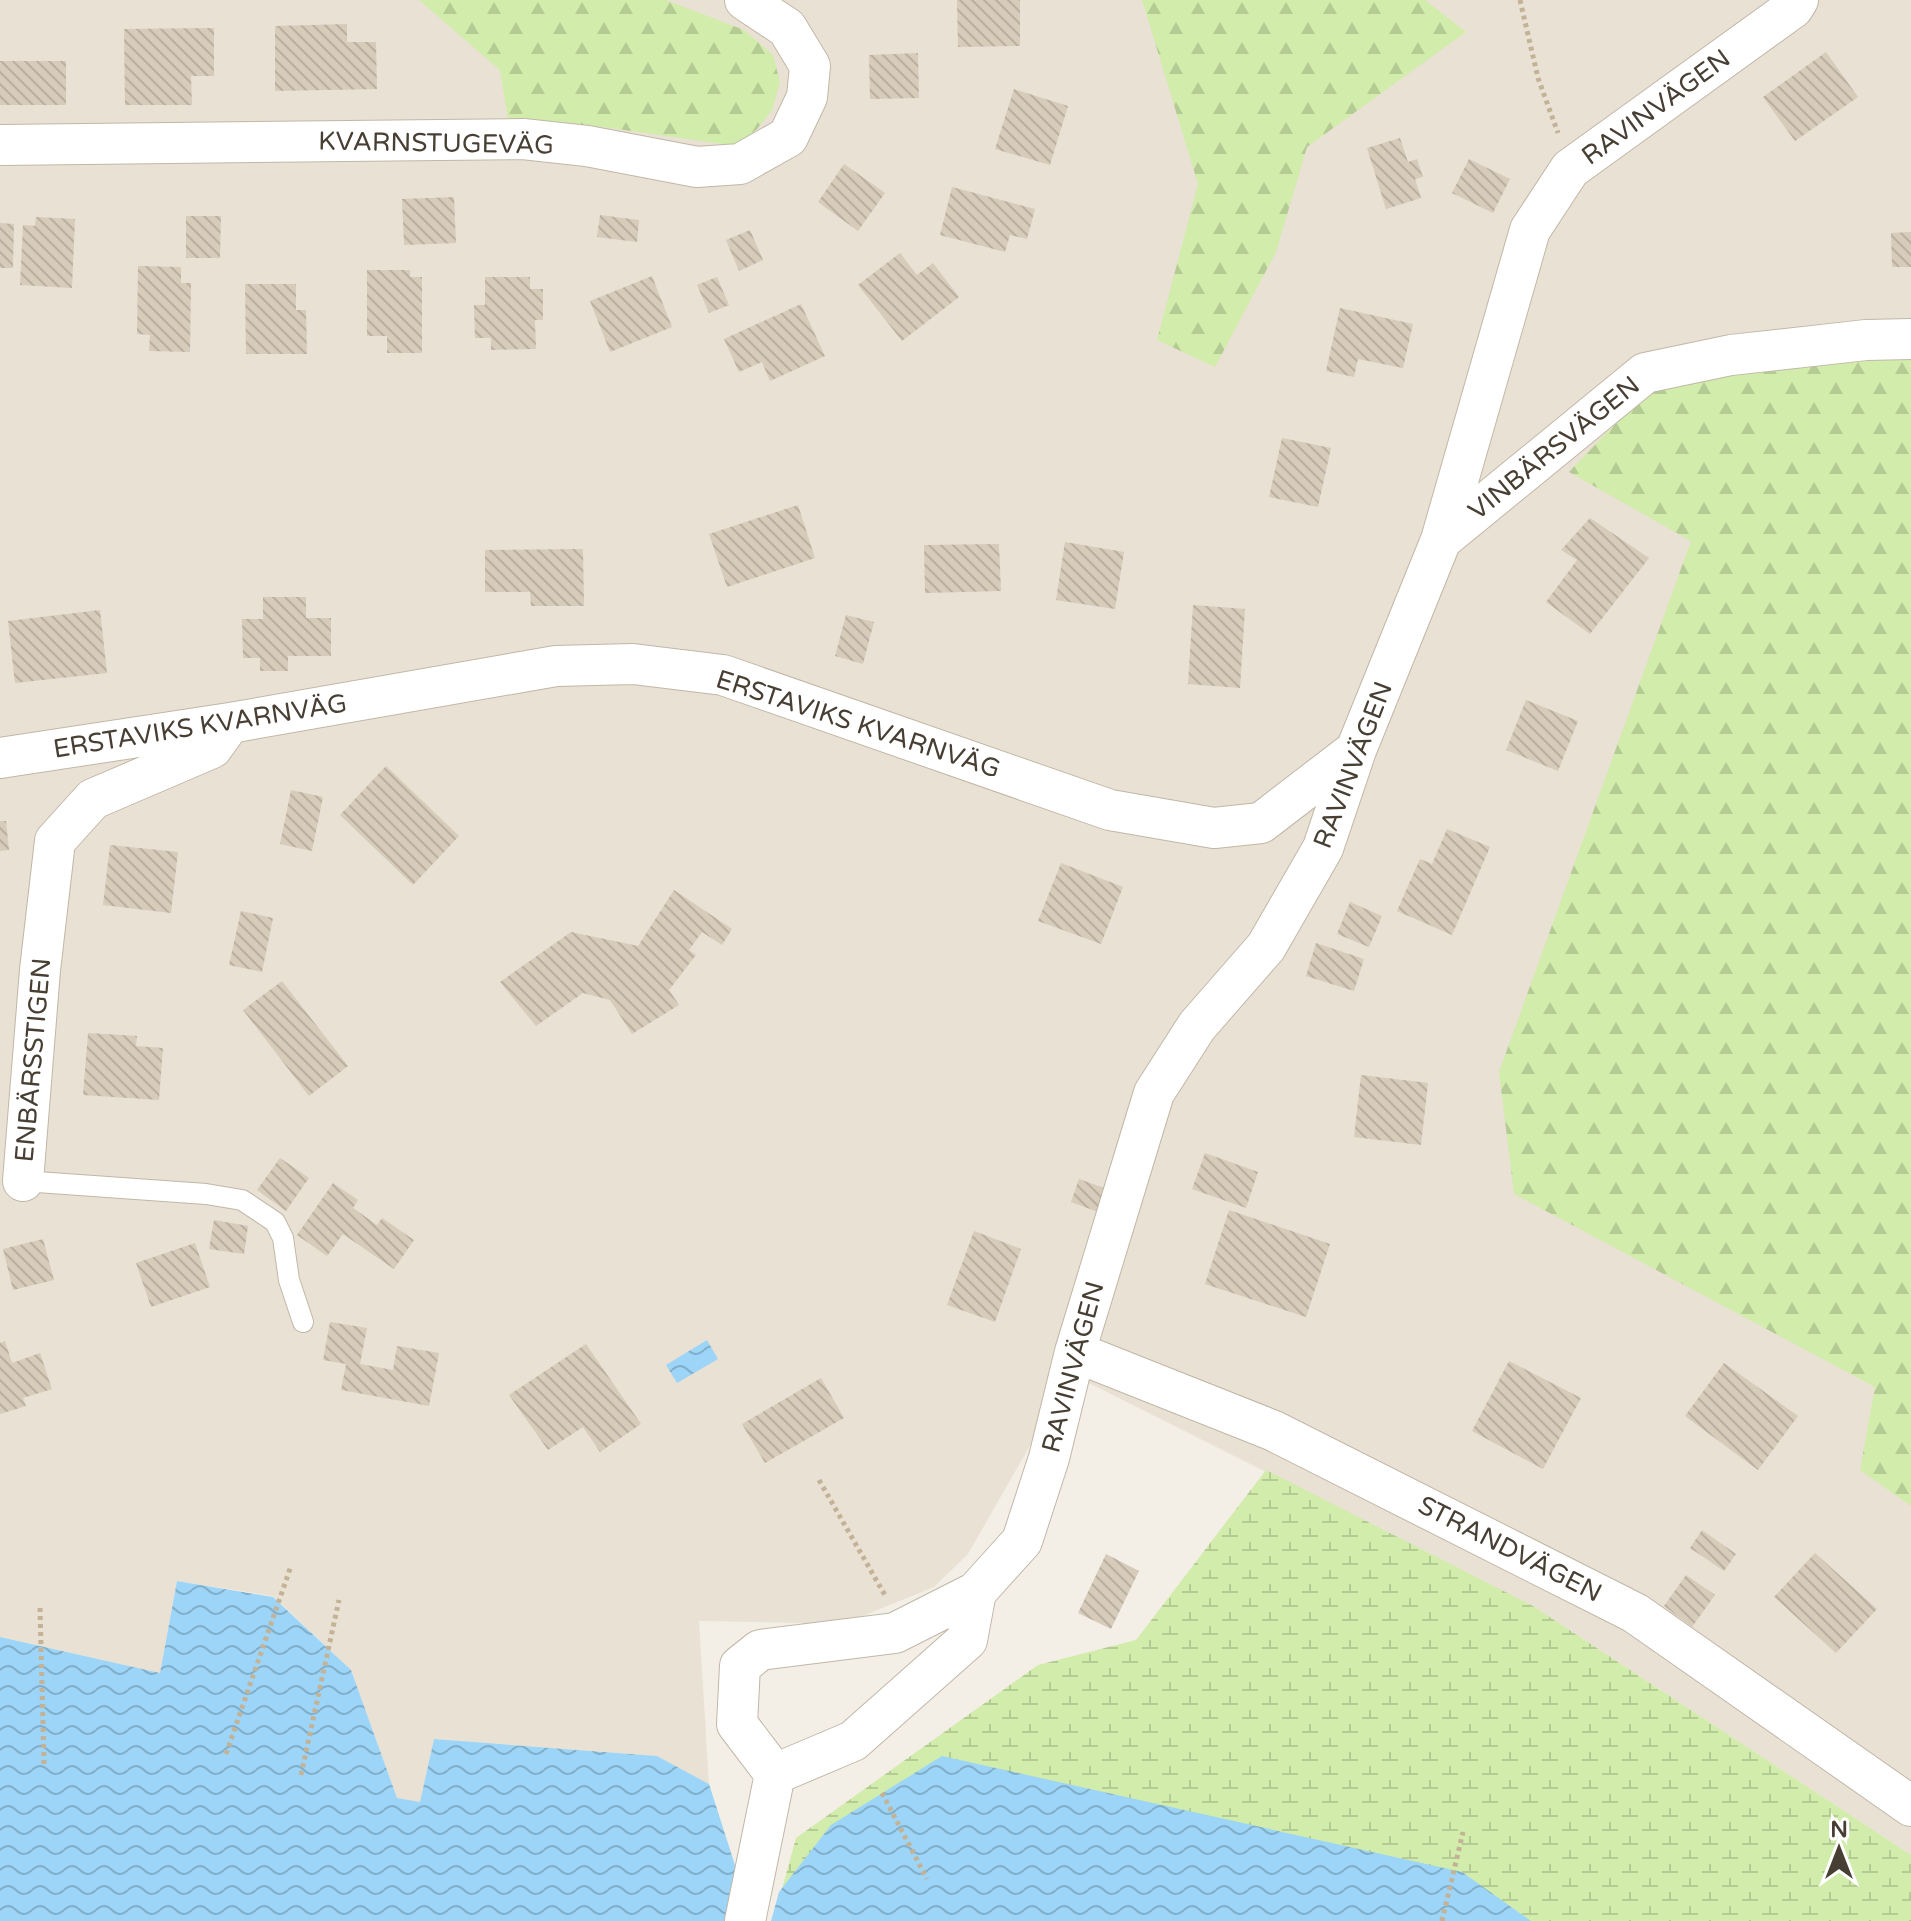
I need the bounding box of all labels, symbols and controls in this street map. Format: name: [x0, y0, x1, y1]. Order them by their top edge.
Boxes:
street label: RAVINVÄGEN: [1576, 43, 1736, 171]
street label: KVARNSTUGEVÄG: [318, 125, 554, 161]
street label: VINBÄRSVÄGEN: [1462, 369, 1646, 527]
street label: ERSTAVIKS KVARNVÄG: [712, 663, 1004, 785]
street label: RAVINVÄGEN: [1307, 677, 1399, 853]
street label: ERSTAVIKS KVARNVÄG: [51, 687, 349, 765]
street label: ENBÄRSSTIGEN: [9, 957, 57, 1163]
street label: RAVINVÄGEN: [1035, 1278, 1111, 1456]
street label: STRANDVÄGEN: [1413, 1489, 1607, 1609]
north arrow: [1799, 1809, 1879, 1889]
text: N: [1830, 1817, 1848, 1843]

